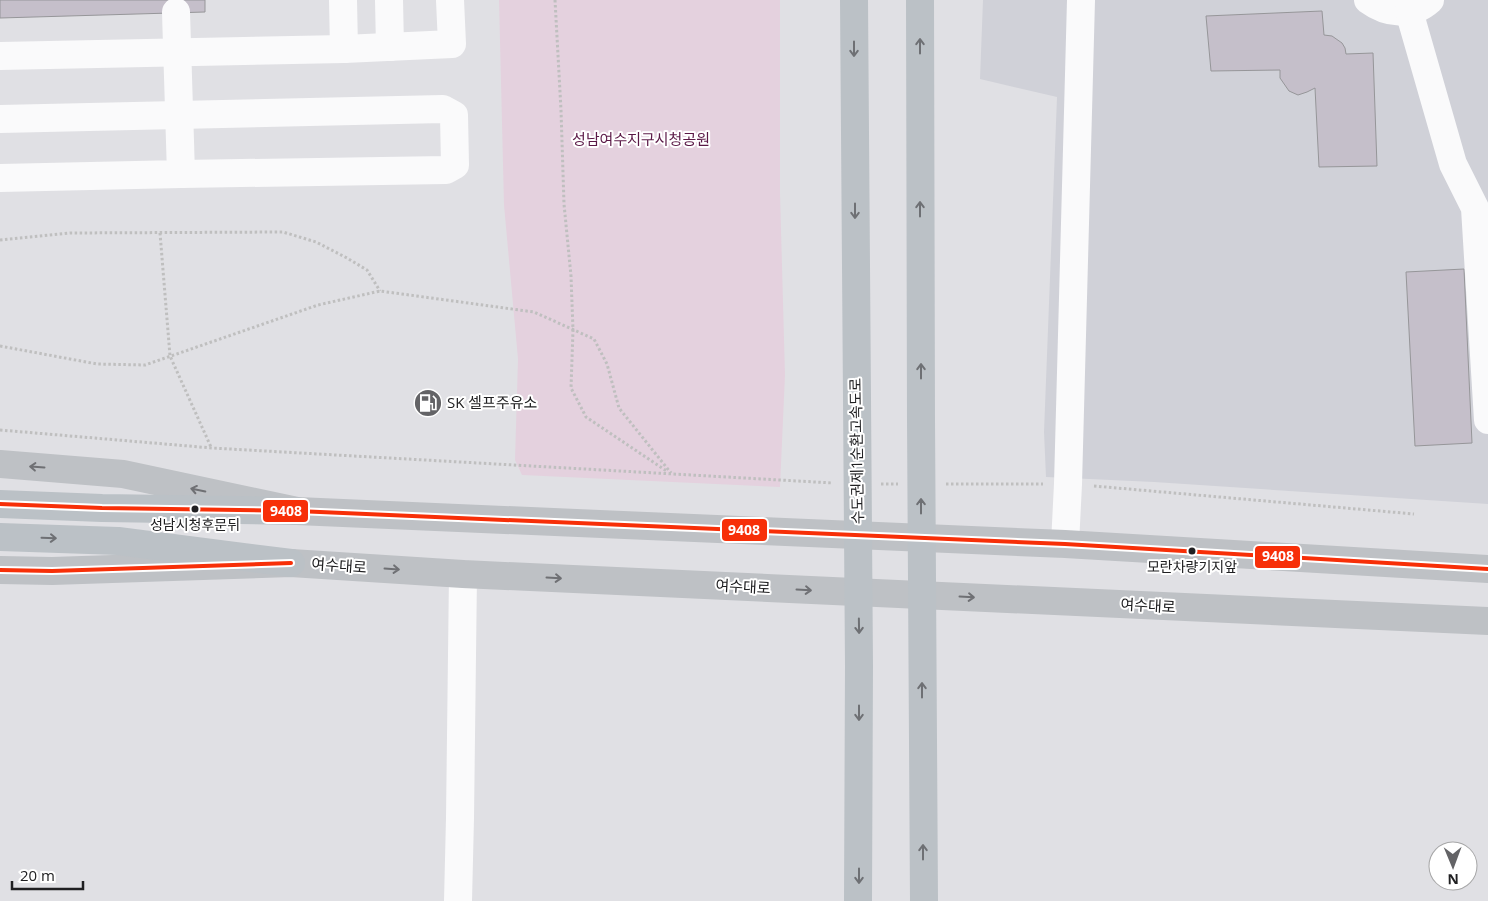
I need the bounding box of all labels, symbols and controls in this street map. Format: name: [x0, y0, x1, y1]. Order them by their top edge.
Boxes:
one-way arrow: [915, 38, 925, 54]
one-way arrow: [850, 40, 859, 56]
park label: 성남여수지구시청공원: [572, 129, 710, 149]
one-way arrow: [916, 201, 925, 217]
one-way arrow: [850, 202, 860, 219]
one-way arrow: [916, 363, 926, 380]
street label: 수도권제1순환고속도로: [845, 378, 867, 524]
fuel station icon: SK 셀프주유소: [413, 388, 443, 418]
place label: SK 셀프주유소: [447, 392, 538, 412]
one-way arrow: [29, 462, 45, 472]
one-way arrow: [190, 485, 206, 494]
one-way arrow: [916, 498, 926, 514]
line badge: 9408: [262, 499, 309, 523]
text: 9408: [270, 501, 302, 520]
marker: 성남시청후문뒤: [190, 504, 200, 514]
place label: 성남시청후문뒤: [150, 515, 240, 534]
line badge: 9408: [721, 518, 768, 542]
text: 9408: [728, 520, 760, 539]
one-way arrow: [40, 534, 56, 543]
line badge: 9408: [1254, 545, 1301, 569]
marker: 모란차량기지앞: [1187, 546, 1197, 556]
text: 9408: [1262, 546, 1294, 565]
street label: 여수대로: [311, 553, 367, 577]
place label: 모란차량기지앞: [1147, 557, 1237, 576]
one-way arrow: [384, 565, 400, 574]
one-way arrow: [546, 574, 562, 583]
street label: 여수대로: [715, 575, 771, 597]
one-way arrow: [796, 585, 812, 594]
one-way arrow: [958, 593, 974, 602]
street label: 여수대로: [1120, 594, 1176, 616]
one-way arrow: [854, 617, 864, 633]
one-way arrow: [917, 682, 927, 698]
one-way arrow: [854, 705, 864, 721]
north arrow: [1428, 841, 1478, 891]
one-way arrow: [918, 845, 928, 861]
scale bar: [12, 858, 84, 890]
text: 20 m: [20, 865, 55, 885]
one-way arrow: [854, 868, 864, 884]
text: N: [1447, 870, 1459, 889]

